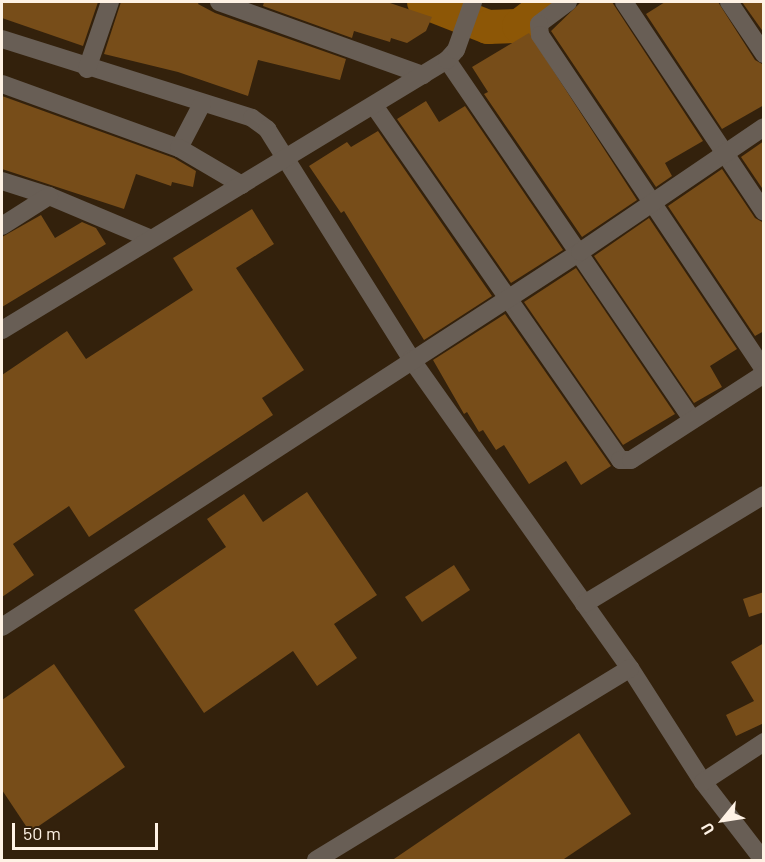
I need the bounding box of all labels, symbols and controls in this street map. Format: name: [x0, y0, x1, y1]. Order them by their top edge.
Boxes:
north arrow: [693, 790, 753, 850]
scale bar: [15, 811, 160, 849]
text: U: [696, 820, 718, 838]
text: 50 m: [23, 822, 61, 844]

